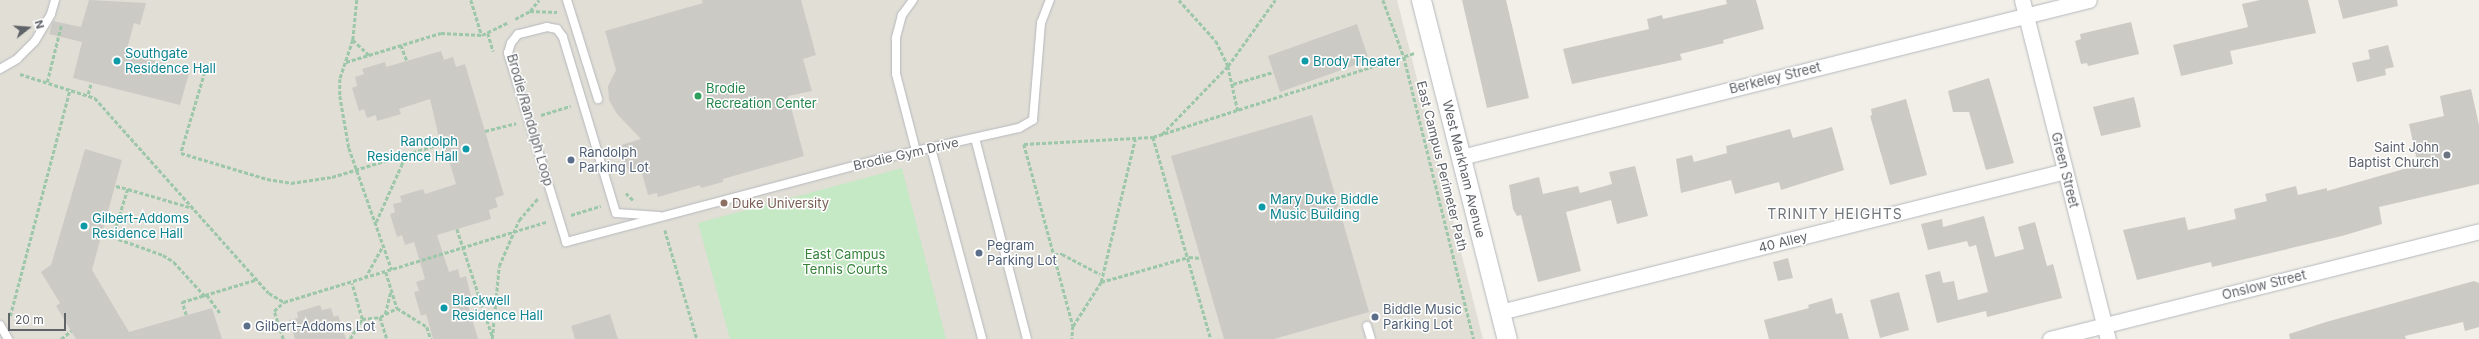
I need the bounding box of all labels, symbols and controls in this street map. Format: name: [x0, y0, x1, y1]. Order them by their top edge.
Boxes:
north arrow: [8, 8, 48, 48]
text: N: [32, 18, 47, 31]
place label: Southgate Residence Hall: [125, 46, 216, 77]
street label: Brodie/Randolph Loop: [504, 52, 556, 188]
place label: Brody Theater: [1313, 53, 1401, 69]
marker: Southgate Residence Hall: [112, 56, 122, 66]
marker: Brody Theater: [1300, 56, 1310, 66]
street label: Berkeley Street: [1728, 59, 1822, 97]
street label: East Campus Perimeter Path: [1413, 79, 1471, 253]
place label: Brodie Recreation Center: [706, 81, 817, 112]
marker: Brodie Recreation Center: [693, 91, 703, 101]
street label: West Markham Avenue: [1439, 98, 1489, 240]
street label: Green Street: [2048, 130, 2082, 210]
place label: Randolph Residence Hall: [367, 134, 458, 165]
street label: Brodie Gym Drive: [852, 134, 960, 174]
place label: Saint John Baptist Church: [2348, 140, 2439, 171]
marker: Randolph Residence Hall: [461, 144, 471, 154]
place label: Randolph Parking Lot: [579, 145, 649, 176]
marker: Saint John Baptist Church: [2442, 150, 2452, 160]
marker: Randolph Parking Lot: [566, 155, 576, 165]
place label: Mary Duke Biddle Music Building: [1270, 192, 1379, 223]
place label: Duke University: [732, 195, 829, 211]
marker: Duke University: [719, 198, 729, 208]
marker: Mary Duke Biddle Music Building: [1257, 202, 1267, 212]
district label: TRINITY HEIGHTS: [1767, 206, 1903, 222]
place label: Gilbert-Addoms Residence Hall: [92, 211, 189, 242]
marker: Gilbert-Addoms Residence Hall: [79, 221, 89, 231]
street label: 40 Alley: [1757, 228, 1809, 256]
place label: Pegram Parking Lot: [987, 238, 1057, 269]
park label: East Campus Tennis Courts: [802, 247, 888, 278]
marker: Pegram Parking Lot: [974, 248, 984, 258]
street label: Onslow Street: [2220, 267, 2308, 303]
place label: Blackwell Residence Hall: [452, 293, 543, 324]
place label: Biddle Music Parking Lot: [1383, 302, 1462, 333]
marker: Blackwell Residence Hall: [439, 303, 449, 313]
scale bar: [10, 305, 68, 331]
text: 20 m: [15, 312, 44, 327]
marker: Biddle Music Parking Lot: [1370, 312, 1380, 322]
place label: Gilbert-Addoms Lot: [255, 318, 375, 334]
marker: Gilbert-Addoms Lot: [242, 321, 252, 331]

